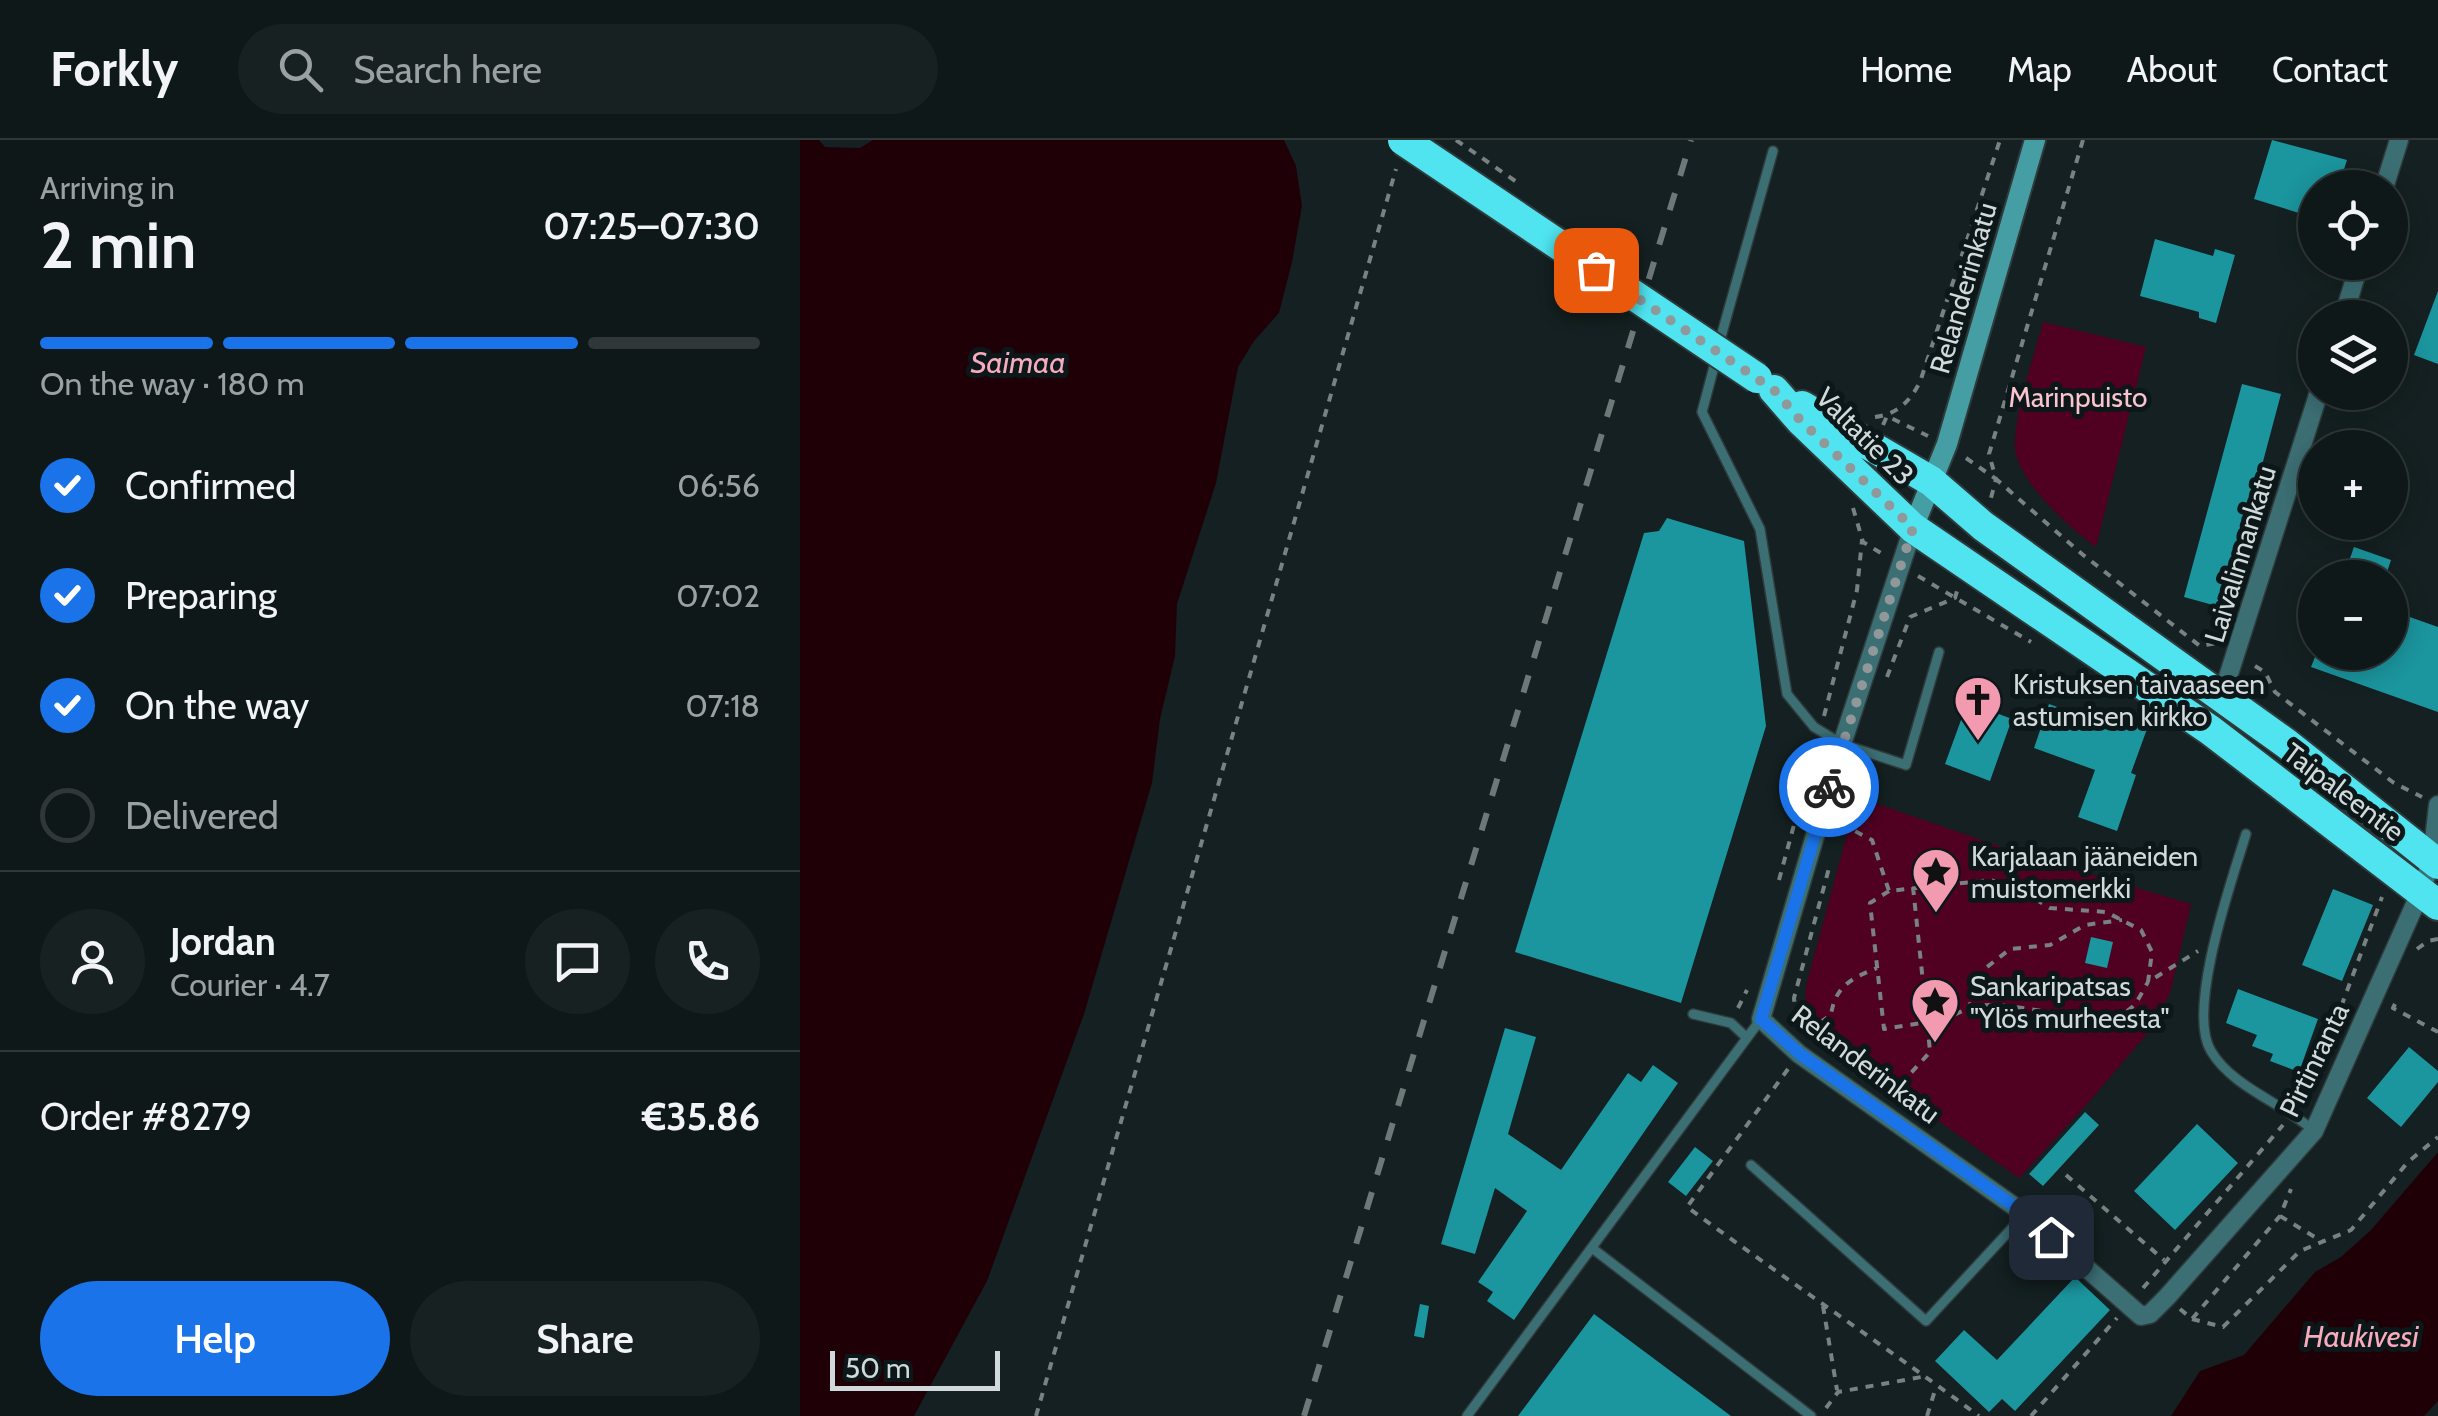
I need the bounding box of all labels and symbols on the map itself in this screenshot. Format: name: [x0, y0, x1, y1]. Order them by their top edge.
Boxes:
street label: Relanderinkatu: [1922, 199, 2004, 377]
pin: [1554, 228, 1639, 313]
water label: Saimaa: [970, 344, 1066, 381]
street label: Valtatie 23: [1809, 380, 1921, 492]
park label: Marinpuisto: [2009, 380, 2147, 414]
street label: Laivalinnankatu: [2197, 461, 2283, 647]
place label: Kristuksen taivaaseen astumisen kirkko: [2013, 667, 2265, 733]
church icon: Kristuksen taivaaseen astumisen kirkko: [1952, 674, 2004, 742]
street label: Taipaleentie: [2277, 736, 2411, 848]
courier: [1779, 737, 1879, 837]
place label: Karjalaan jääneiden muistomerkki: [1971, 839, 2198, 905]
place icon: Karjalaan jääneiden muistomerkki: [1910, 846, 1962, 914]
place label: Sankaripatsas "Ylös murheesta": [1970, 969, 2169, 1035]
place icon: Sankaripatsas "Ylös murheesta": [1909, 976, 1961, 1044]
street label: Relanderinkatu: [1785, 997, 1947, 1131]
street label: Pirtinranta: [2272, 997, 2356, 1122]
pin: [2009, 1195, 2094, 1280]
water label: Haukivesi: [2303, 1318, 2419, 1355]
scale bar: [830, 1346, 1000, 1390]

